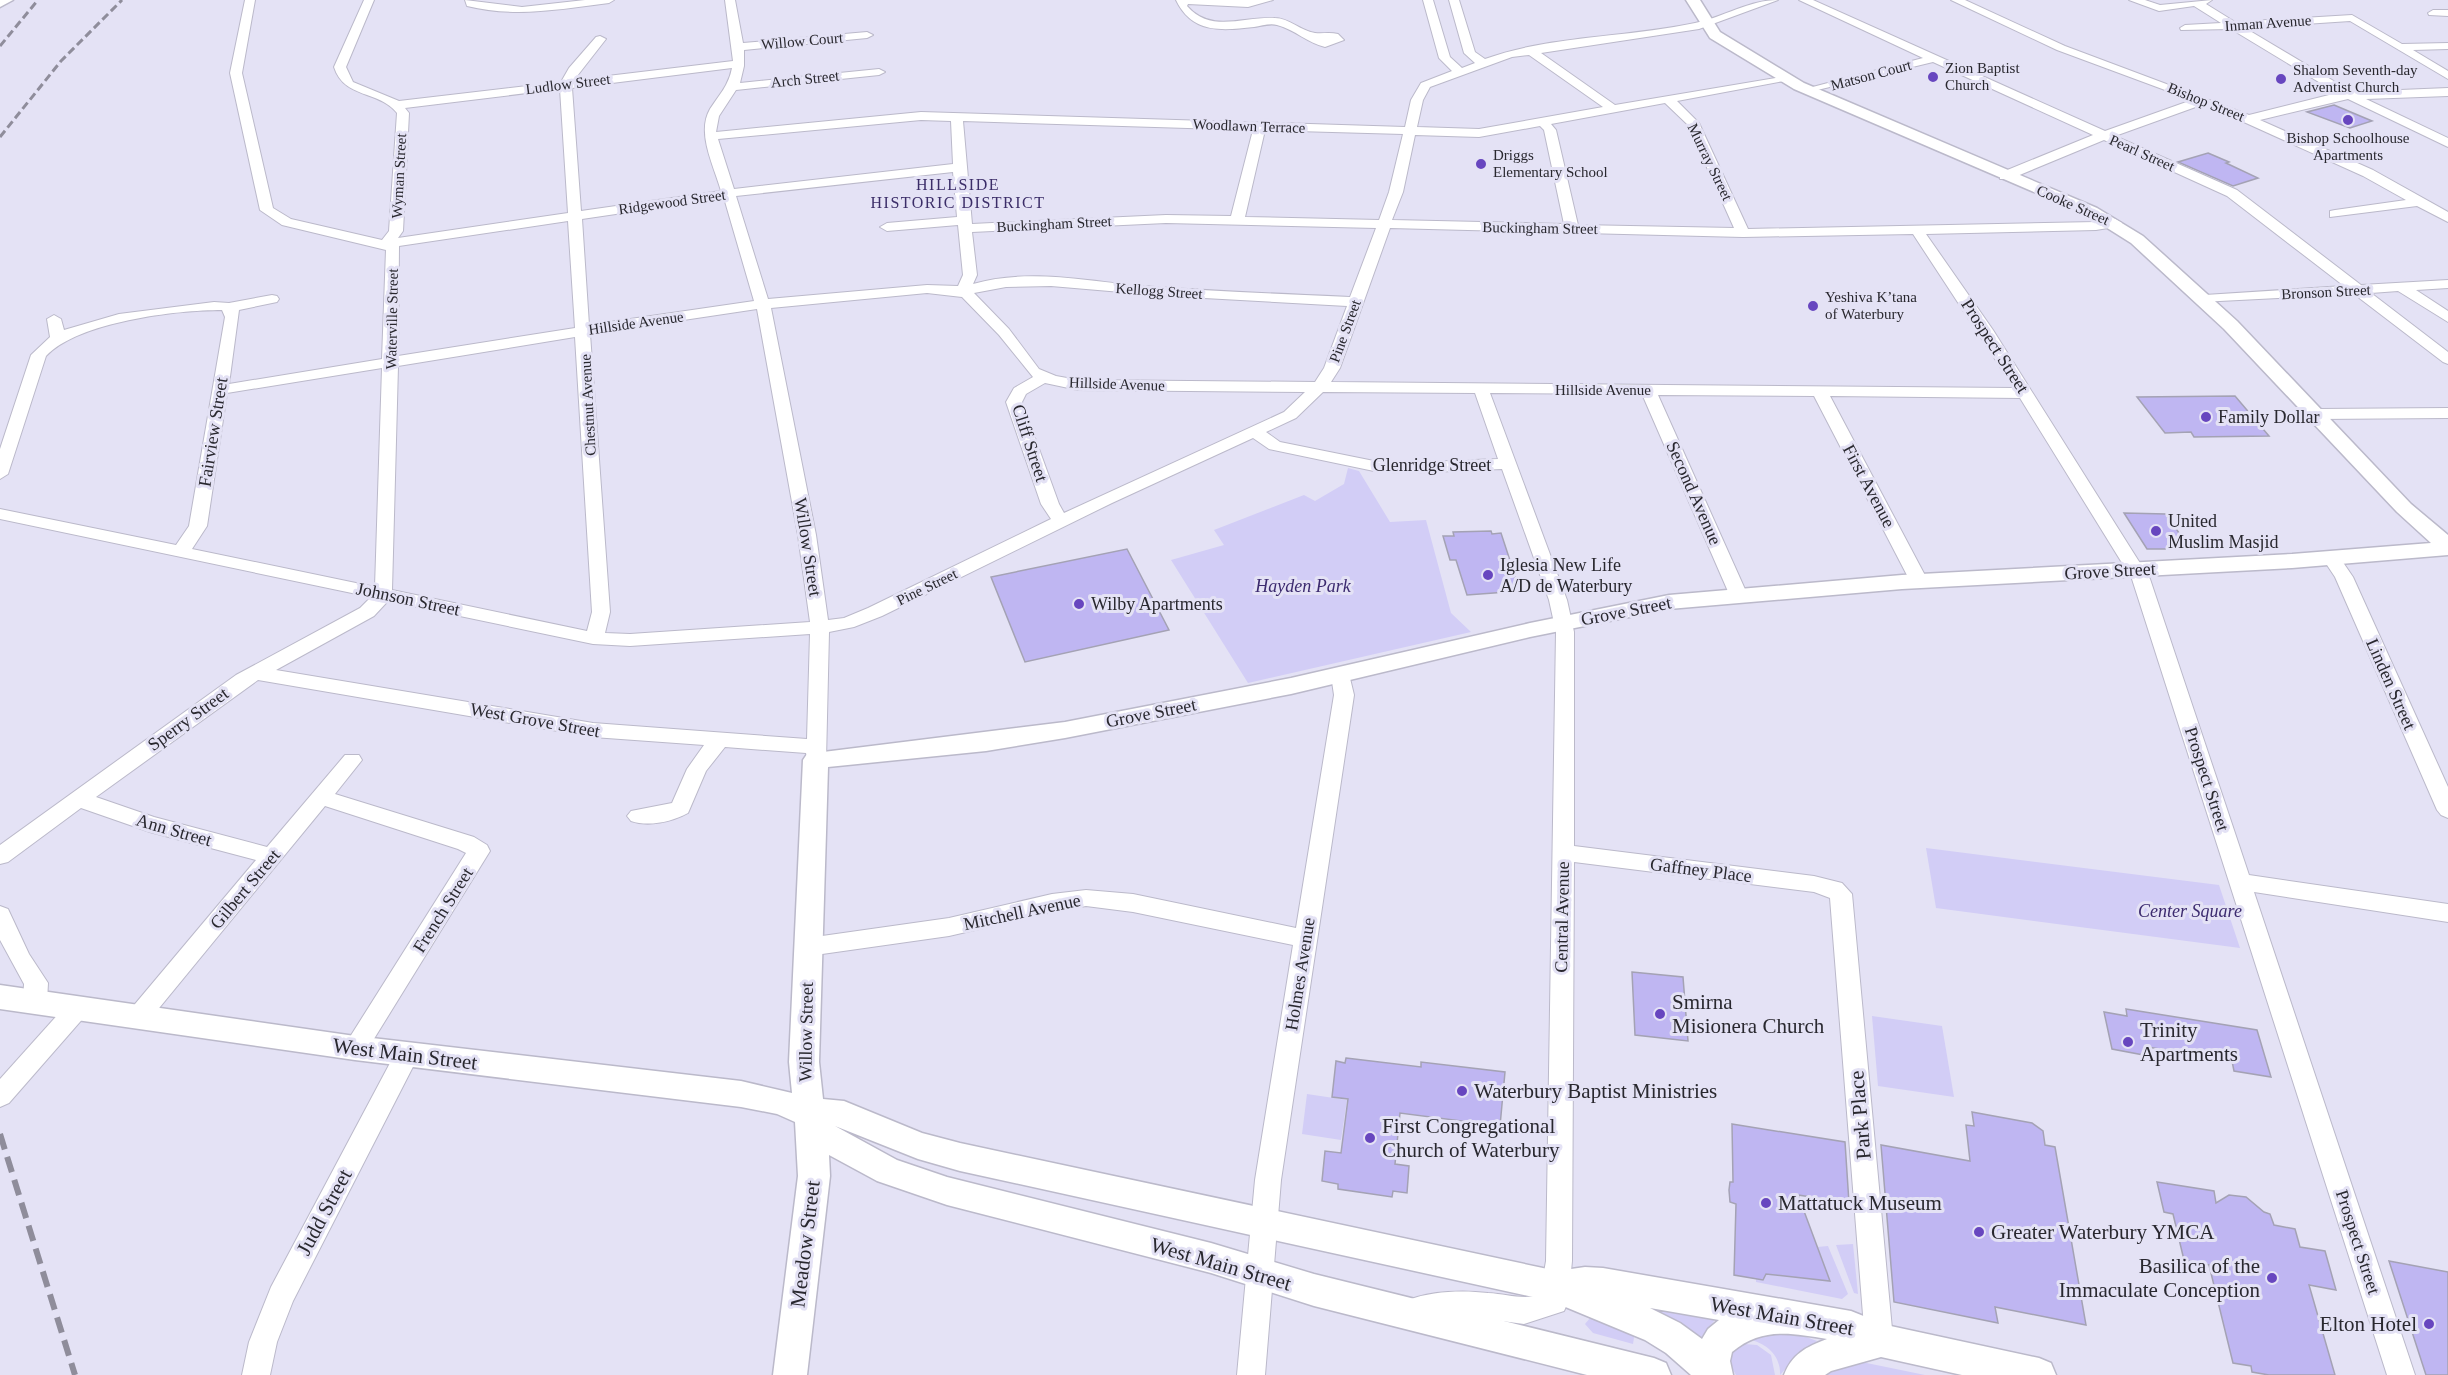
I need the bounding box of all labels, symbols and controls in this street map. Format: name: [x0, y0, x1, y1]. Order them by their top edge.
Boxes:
street label: Inman Avenue: [2224, 12, 2312, 34]
street label: Willow Court: [760, 29, 845, 53]
street label: Matson Court: [1829, 56, 1914, 93]
place label: Zion Baptist Church: [1945, 60, 2020, 93]
place label: Shalom Seventh-day Adventist Church: [2293, 62, 2418, 95]
street label: Arch Street: [770, 67, 841, 91]
marker: Zion Baptist Church: [1926, 70, 1940, 84]
street label: Ludlow Street: [525, 71, 612, 97]
marker: Shalom Seventh-day Adventist Church: [2274, 72, 2288, 86]
street label: Bishop Street: [2165, 79, 2247, 125]
marker: Bishop Schoolhouse Apartments: [2341, 113, 2355, 127]
street label: Woodlawn Terrace: [1192, 116, 1306, 136]
street label: Murray Street: [1684, 121, 1736, 204]
place label: Bishop Schoolhouse Apartments: [2287, 130, 2410, 163]
street label: Wyman Street: [389, 132, 409, 219]
street label: Pearl Street: [2107, 132, 2178, 175]
place label: Driggs Elementary School: [1493, 147, 1608, 180]
marker: Driggs Elementary School: [1474, 157, 1488, 171]
district label: HILLSIDE HISTORIC DISTRICT: [871, 176, 1046, 211]
street label: Cooke Street: [2034, 182, 2113, 228]
street label: Ridgewood Street: [617, 186, 727, 217]
street label: Buckingham Street: [996, 213, 1113, 235]
street label: Buckingham Street: [1482, 219, 1599, 237]
street label: Waterville Street: [383, 268, 401, 370]
street label: Kellogg Street: [1115, 280, 1204, 302]
street label: Bronson Street: [2281, 282, 2372, 302]
place label: Yeshiva K’tana of Waterbury: [1825, 289, 1917, 322]
street label: Prospect Street: [1957, 295, 2033, 397]
street label: Pine Street: [1326, 297, 1364, 364]
marker: Yeshiva K’tana of Waterbury: [1806, 299, 1820, 313]
street label: Hillside Avenue: [587, 308, 685, 338]
street label: Chestnut Avenue: [577, 353, 599, 456]
street label: Hillside Avenue: [1069, 374, 1166, 394]
street label: Fairview Street: [194, 376, 232, 488]
street label: Hillside Avenue: [1555, 382, 1651, 398]
street label: Cliff Street: [1008, 402, 1052, 484]
place label: Family Dollar: [2218, 407, 2320, 427]
marker: Family Dollar: [2199, 410, 2213, 424]
street label: Second Avenue: [1662, 438, 1726, 548]
street label: First Avenue: [1839, 441, 1899, 531]
street label: Glenridge Street: [1373, 455, 1491, 475]
street label: Willow Street: [790, 496, 826, 598]
place label: United Muslim Masjid: [2168, 511, 2279, 552]
marker: United Muslim Masjid: [2149, 524, 2163, 538]
place label: Iglesia New Life A/D de Waterbury: [1500, 555, 1632, 596]
street label: Grove Street: [2064, 559, 2156, 583]
street label: Pine Street: [894, 565, 961, 609]
marker: Iglesia New Life A/D de Waterbury: [1481, 568, 1495, 582]
park label: Hayden Park: [1254, 576, 1352, 596]
street label: Johnson Street: [354, 578, 462, 620]
street label: Grove Street: [1579, 592, 1673, 630]
place label: Wilby Apartments: [1091, 594, 1223, 614]
marker: Wilby Apartments: [1072, 597, 1086, 611]
street label: Linden Street: [2362, 635, 2420, 733]
street label: Sperry Street: [144, 683, 232, 755]
street label: Grove Street: [1104, 694, 1198, 732]
street label: West Grove Street: [469, 699, 601, 741]
street label: Prospect Street: [2181, 724, 2233, 834]
street label: Ann Street: [134, 810, 214, 850]
street label: Gilbert Street: [206, 845, 284, 933]
street label: Gaffney Place: [1649, 854, 1753, 886]
street label: Central Avenue: [1551, 861, 1573, 973]
street label: French Street: [409, 864, 477, 956]
street label: Mitchell Avenue: [962, 890, 1082, 934]
park label: Center Square: [2138, 901, 2242, 921]
street label: Holmes Avenue: [1281, 916, 1319, 1032]
street label: Willow Street: [795, 982, 817, 1082]
place label: Smirna Misionera Church: [1672, 990, 1825, 1038]
marker: Smirna Misionera Church: [1653, 1007, 1667, 1021]
place label: Trinity Apartments: [2140, 1018, 2238, 1066]
street label: West Main Street: [331, 1033, 479, 1075]
marker: Trinity Apartments: [2121, 1035, 2135, 1049]
street label: Park Place: [1844, 1070, 1876, 1160]
place label: Waterbury Baptist Ministries: [1474, 1079, 1717, 1103]
marker: Waterbury Baptist Ministries: [1455, 1084, 1469, 1098]
place label: First Congregational Church of Waterbury: [1382, 1114, 1560, 1162]
marker: First Congregational Church of Waterbury: [1363, 1131, 1377, 1145]
street label: Judd Street: [291, 1165, 357, 1259]
street label: Meadow Street: [785, 1179, 825, 1309]
street label: Prospect Street: [2332, 1187, 2384, 1297]
place label: Mattatuck Museum: [1778, 1191, 1942, 1215]
marker: Mattatuck Museum: [1759, 1196, 1773, 1210]
place label: Greater Waterbury YMCA: [1991, 1220, 2215, 1244]
marker: Greater Waterbury YMCA: [1972, 1225, 1986, 1239]
street label: West Main Street: [1148, 1232, 1294, 1296]
place label: Basilica of the Immaculate Conception: [2059, 1254, 2260, 1302]
marker: Basilica of the Immaculate Conception: [2265, 1271, 2279, 1285]
street label: West Main Street: [1708, 1292, 1856, 1340]
place label: Elton Hotel: [2320, 1312, 2417, 1336]
marker: Elton Hotel: [2422, 1317, 2436, 1331]

